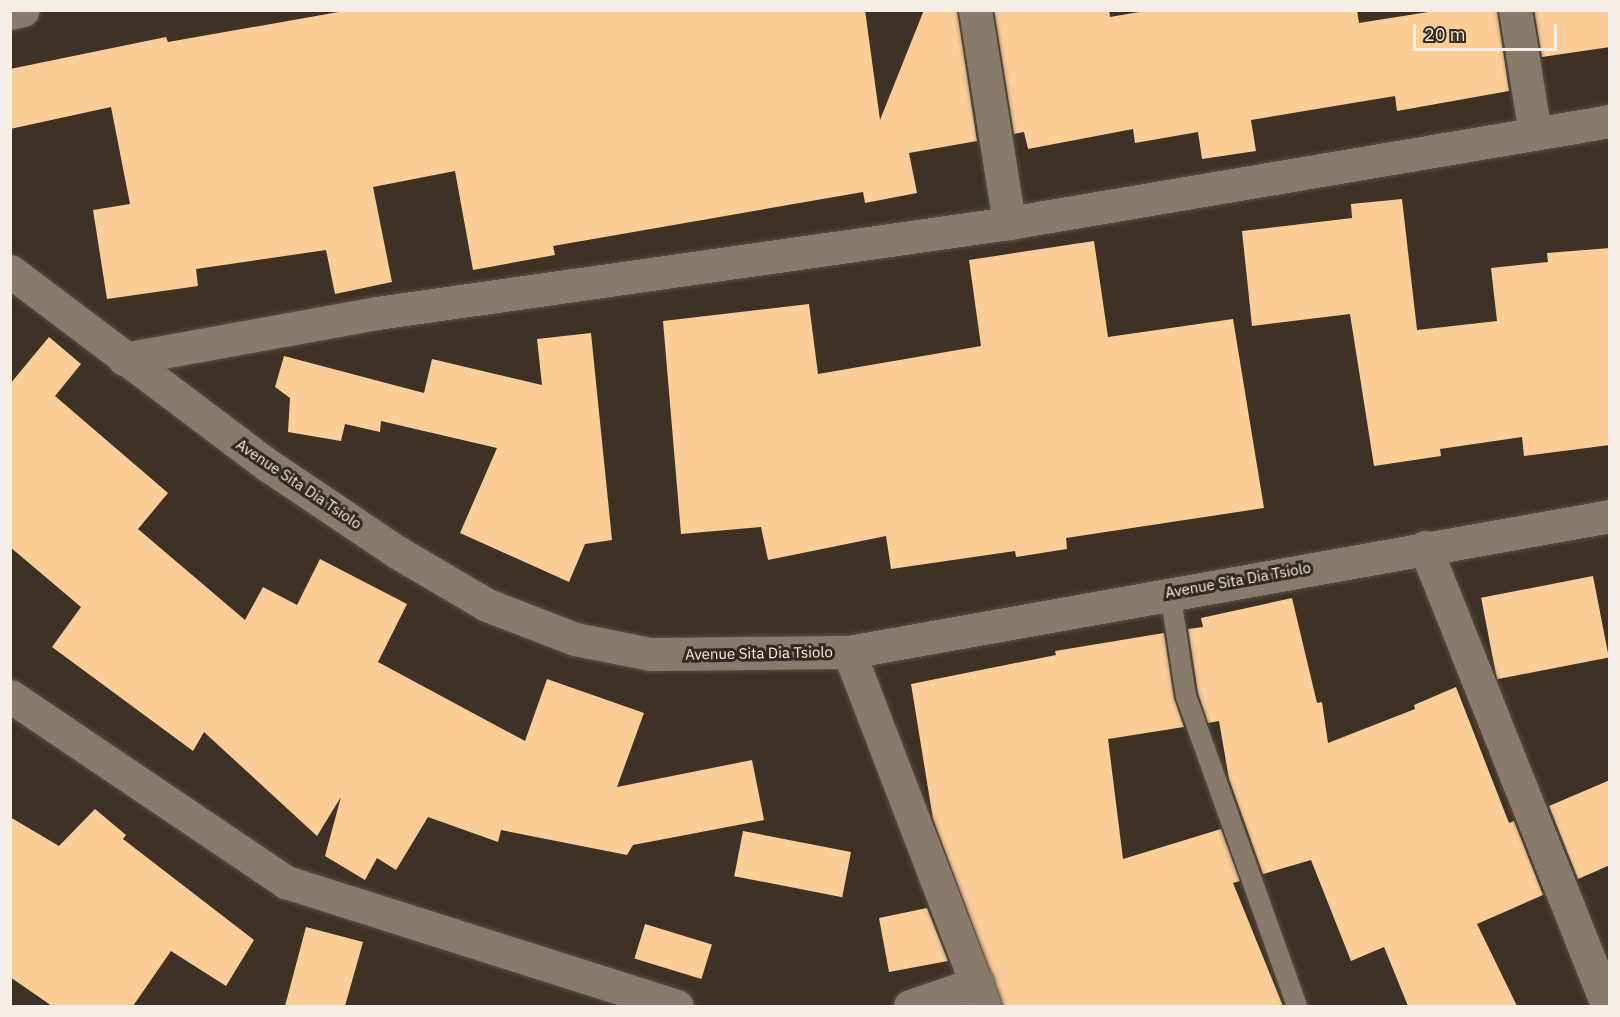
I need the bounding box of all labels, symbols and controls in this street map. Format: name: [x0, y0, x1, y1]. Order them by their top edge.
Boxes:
scale bar: [1416, 12, 1560, 50]
text: 20 m: [1424, 23, 1466, 46]
street label: Avenue Sita Dia Tsiolo: [233, 435, 365, 533]
street label: Avenue Sita Dia Tsiolo: [1164, 558, 1312, 602]
street label: Avenue Sita Dia Tsiolo: [685, 643, 833, 663]

